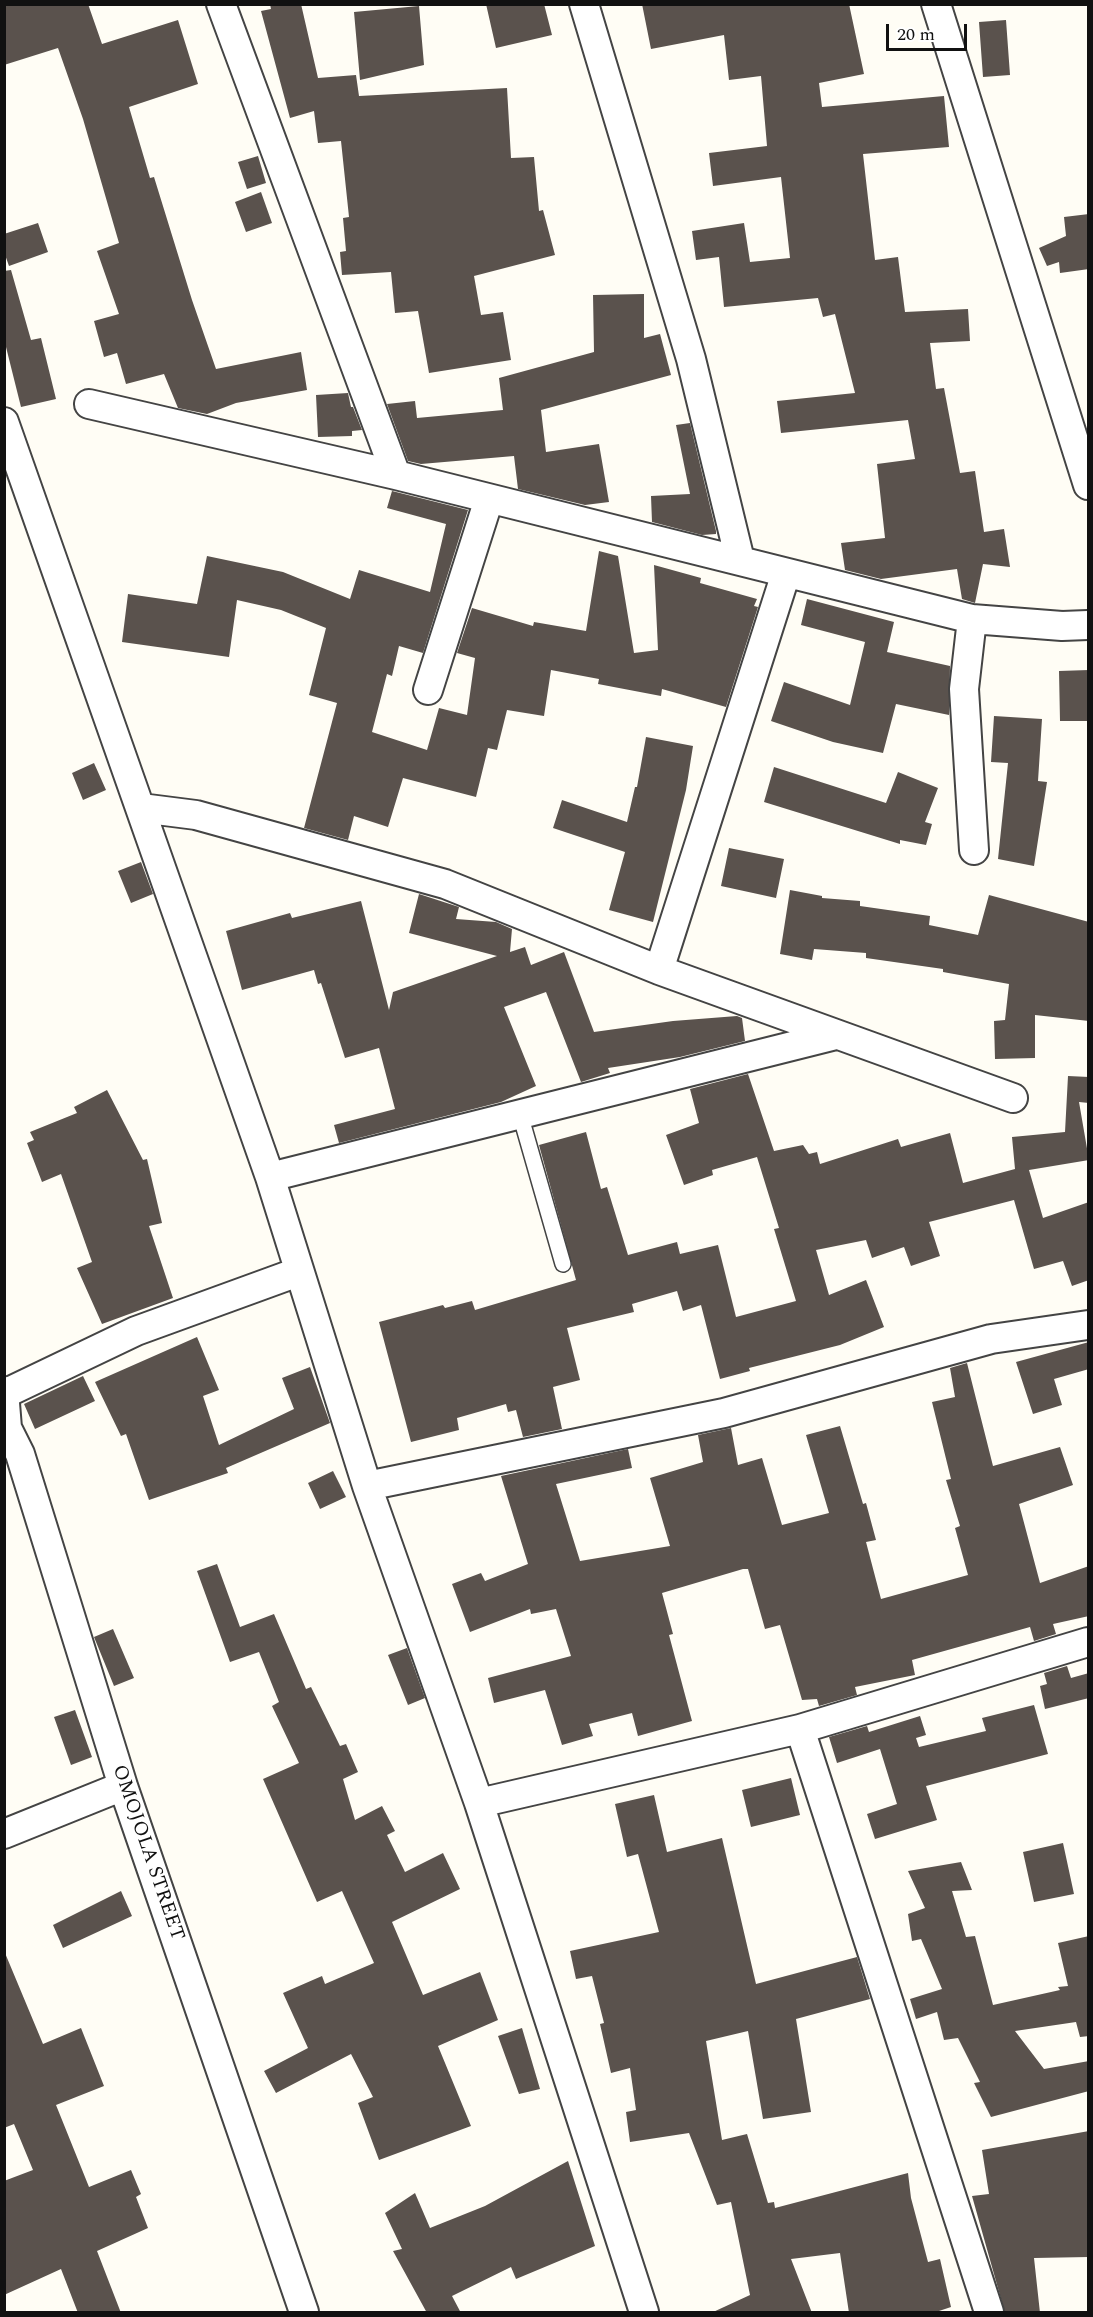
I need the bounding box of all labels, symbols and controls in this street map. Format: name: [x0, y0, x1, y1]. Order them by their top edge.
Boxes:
scale bar: [889, 12, 970, 50]
text: 20 m: [897, 21, 935, 48]
street label: OMOJOLA STREET: [106, 1762, 188, 1944]

